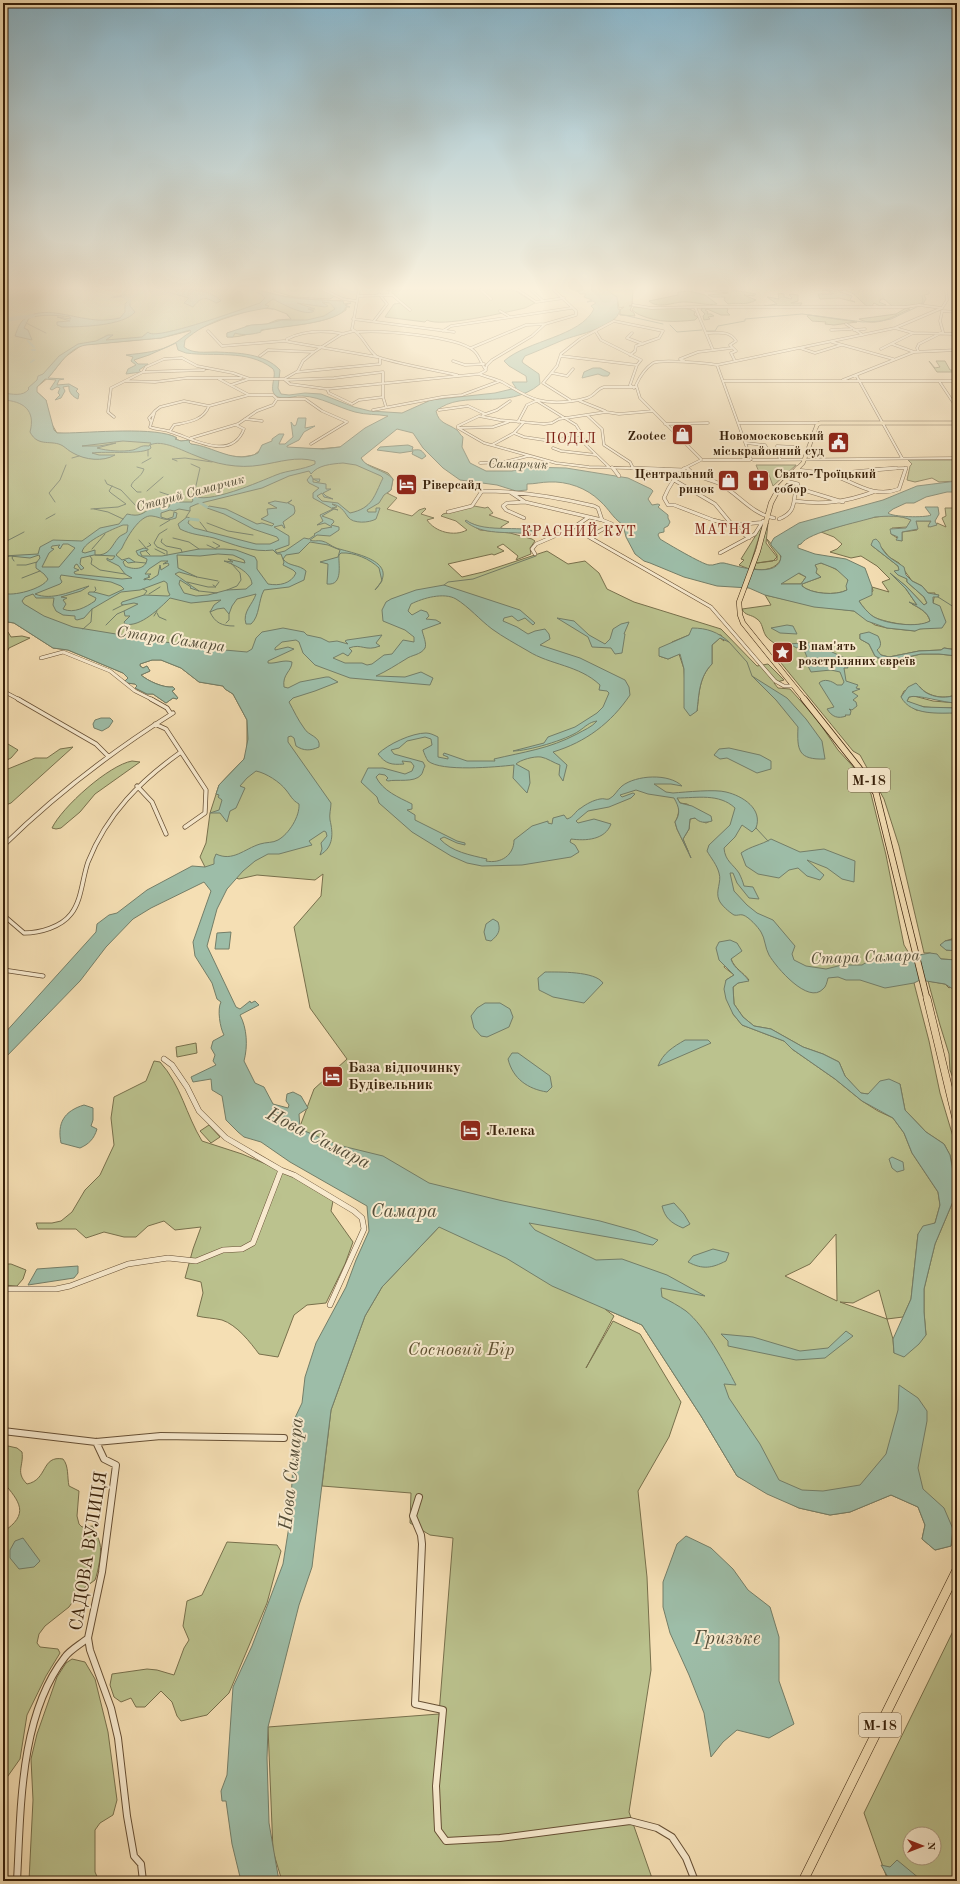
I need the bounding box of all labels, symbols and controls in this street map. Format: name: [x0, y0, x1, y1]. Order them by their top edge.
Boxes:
shop icon: Zootec: [669, 422, 695, 448]
public building icon: Новомосковський міськрайонний суд: [826, 429, 852, 455]
place label: Zootec: [627, 430, 666, 443]
place label: Новомосковський міськрайонний суд: [713, 430, 824, 458]
district label: ПОДІЛ: [545, 432, 597, 446]
water label: Самарчик: [488, 457, 548, 472]
shop icon: Центральний ринок: [716, 467, 742, 493]
church icon: Свято-Троїцький собор: [746, 467, 772, 493]
place label: Центральний ринок: [634, 468, 714, 496]
place label: Свято-Троїцький собор: [774, 468, 876, 496]
hotel icon: Ріверсайд: [393, 471, 419, 497]
water label: Старий Самарчик: [135, 473, 246, 514]
place label: Ріверсайд: [422, 479, 482, 492]
district label: КРАСНИЙ КУТ: [521, 521, 637, 539]
district label: МАТНЯ: [694, 523, 752, 537]
water label: Стара Самара: [115, 624, 227, 656]
place icon: В пам'ять розстріляних євреїв: [769, 639, 795, 665]
place label: В пам'ять розстріляних євреїв: [798, 640, 915, 668]
road number: М-18: [848, 768, 890, 792]
water label: Стара Самара: [810, 948, 921, 968]
place label: База відпочинку Будівельник: [348, 1061, 461, 1093]
hotel icon: База відпочинку Будівельник: [319, 1063, 345, 1089]
water label: Нова Самара: [262, 1104, 373, 1174]
hotel icon: Лелека: [458, 1117, 484, 1143]
place label: Лелека: [486, 1124, 536, 1139]
water label: Самара: [371, 1203, 437, 1222]
park label: Сосновий Бір: [407, 1341, 515, 1359]
water label: Нова Самара: [277, 1417, 308, 1533]
street label: САДОВА ВУЛИЦЯ: [67, 1470, 110, 1632]
water label: Гризьке: [692, 1630, 761, 1649]
road number: М-18: [859, 1713, 901, 1737]
north arrow: [902, 1826, 942, 1866]
text: N: [925, 1842, 936, 1851]

